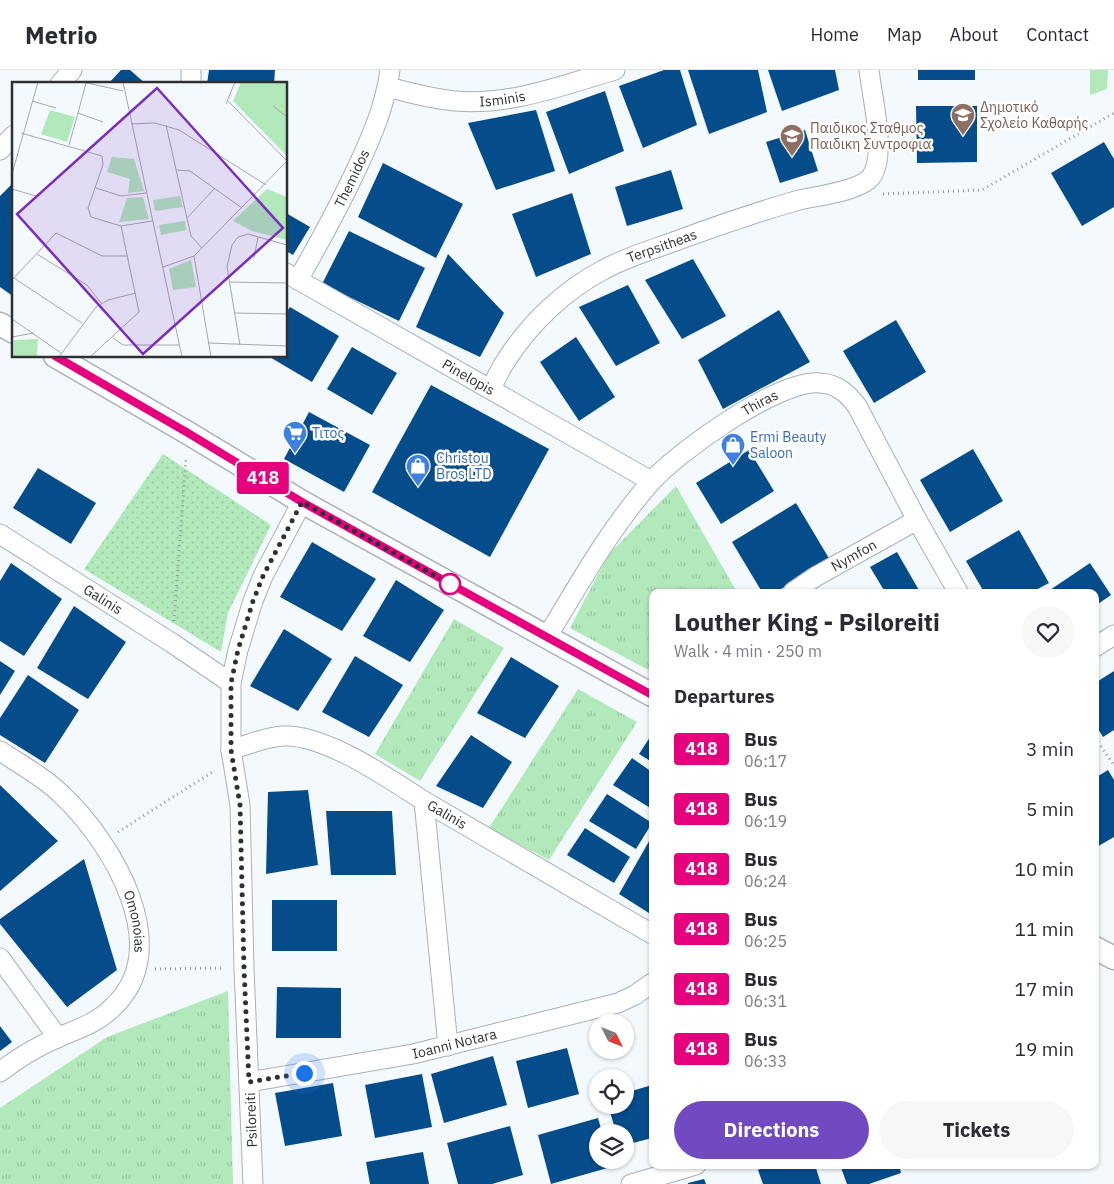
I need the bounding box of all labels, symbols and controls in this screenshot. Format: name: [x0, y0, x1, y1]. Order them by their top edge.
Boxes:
text: Metrio: [25, 19, 97, 51]
text: Home: [811, 23, 859, 46]
text: Map: [887, 23, 922, 46]
text: About: [950, 23, 998, 46]
text: Contact: [1026, 23, 1089, 46]
inset map: [12, 82, 288, 358]
street label: Isminis: [479, 87, 527, 111]
place label: Δημοτικό Σχολείο Καθαρής: [980, 98, 1089, 132]
school or university icon: Δημοτικό Σχολείο Καθαρής: [950, 102, 976, 136]
place label: Παιδικος Σταθμος Παιδικη Συντροφια: [810, 119, 932, 153]
school or university icon: Παιδικος Σταθμος Παιδικη Συντροφια: [779, 123, 805, 157]
street label: Themidos: [330, 146, 373, 210]
street label: Terpsitheas: [624, 225, 700, 267]
street label: Pinelopis: [439, 355, 498, 399]
street label: Thiras: [738, 386, 781, 420]
supermarket icon: Τιτος: [282, 420, 308, 454]
place label: Τιτος: [312, 424, 344, 442]
place label: Ermi Beauty Saloon: [750, 428, 826, 462]
shop icon: Ermi Beauty Saloon: [720, 432, 746, 466]
place label: Christou Bros LTD: [436, 449, 492, 483]
shop icon: Christou Bros LTD: [405, 453, 431, 487]
line badge: 418: [234, 462, 292, 494]
text: 418: [247, 466, 279, 489]
street label: Nymfon: [828, 535, 880, 575]
unlabelled marker: [439, 573, 461, 595]
street label: Galinis: [80, 580, 126, 618]
text: Louther King - Psiloreiti: [674, 606, 940, 638]
button: heart: [1022, 606, 1074, 658]
text: Walk · 4 min · 250 m: [674, 641, 822, 661]
text: Departures: [674, 684, 774, 708]
text: Bus: [744, 727, 778, 751]
text: 418: [685, 737, 718, 760]
text: 3 min: [1026, 737, 1074, 761]
text: 06:17: [744, 751, 787, 771]
text: Bus: [744, 787, 778, 811]
street label: Galinis: [424, 796, 470, 833]
text: 418: [685, 797, 718, 820]
text: 5 min: [1026, 797, 1074, 821]
text: 06:19: [744, 811, 787, 831]
text: Bus: [744, 847, 778, 871]
text: 418: [685, 857, 718, 880]
text: 10 min: [1015, 857, 1074, 881]
text: 06:24: [744, 871, 787, 891]
street label: Omonoias: [119, 888, 148, 954]
text: Bus: [744, 907, 778, 931]
text: 418: [685, 917, 718, 940]
text: 11 min: [1015, 917, 1074, 941]
text: 06:25: [744, 931, 787, 951]
text: Bus: [744, 967, 778, 991]
text: 418: [685, 977, 718, 1000]
text: 17 min: [1015, 977, 1074, 1001]
text: 06:31: [744, 991, 787, 1011]
north arrow: [589, 1014, 634, 1059]
map controls: [589, 1014, 634, 1169]
street label: Ioanni Notara: [410, 1024, 499, 1063]
text: Bus: [744, 1027, 778, 1051]
text: 418: [685, 1037, 718, 1060]
text: 19 min: [1015, 1037, 1074, 1061]
text: 06:33: [744, 1051, 787, 1071]
your location: [292, 1061, 317, 1086]
button: locate: [589, 1069, 634, 1114]
street label: Psiloreiti: [241, 1092, 261, 1148]
button: Directions: [674, 1101, 869, 1159]
button: Tickets: [879, 1101, 1074, 1159]
button: layers: [589, 1124, 634, 1169]

